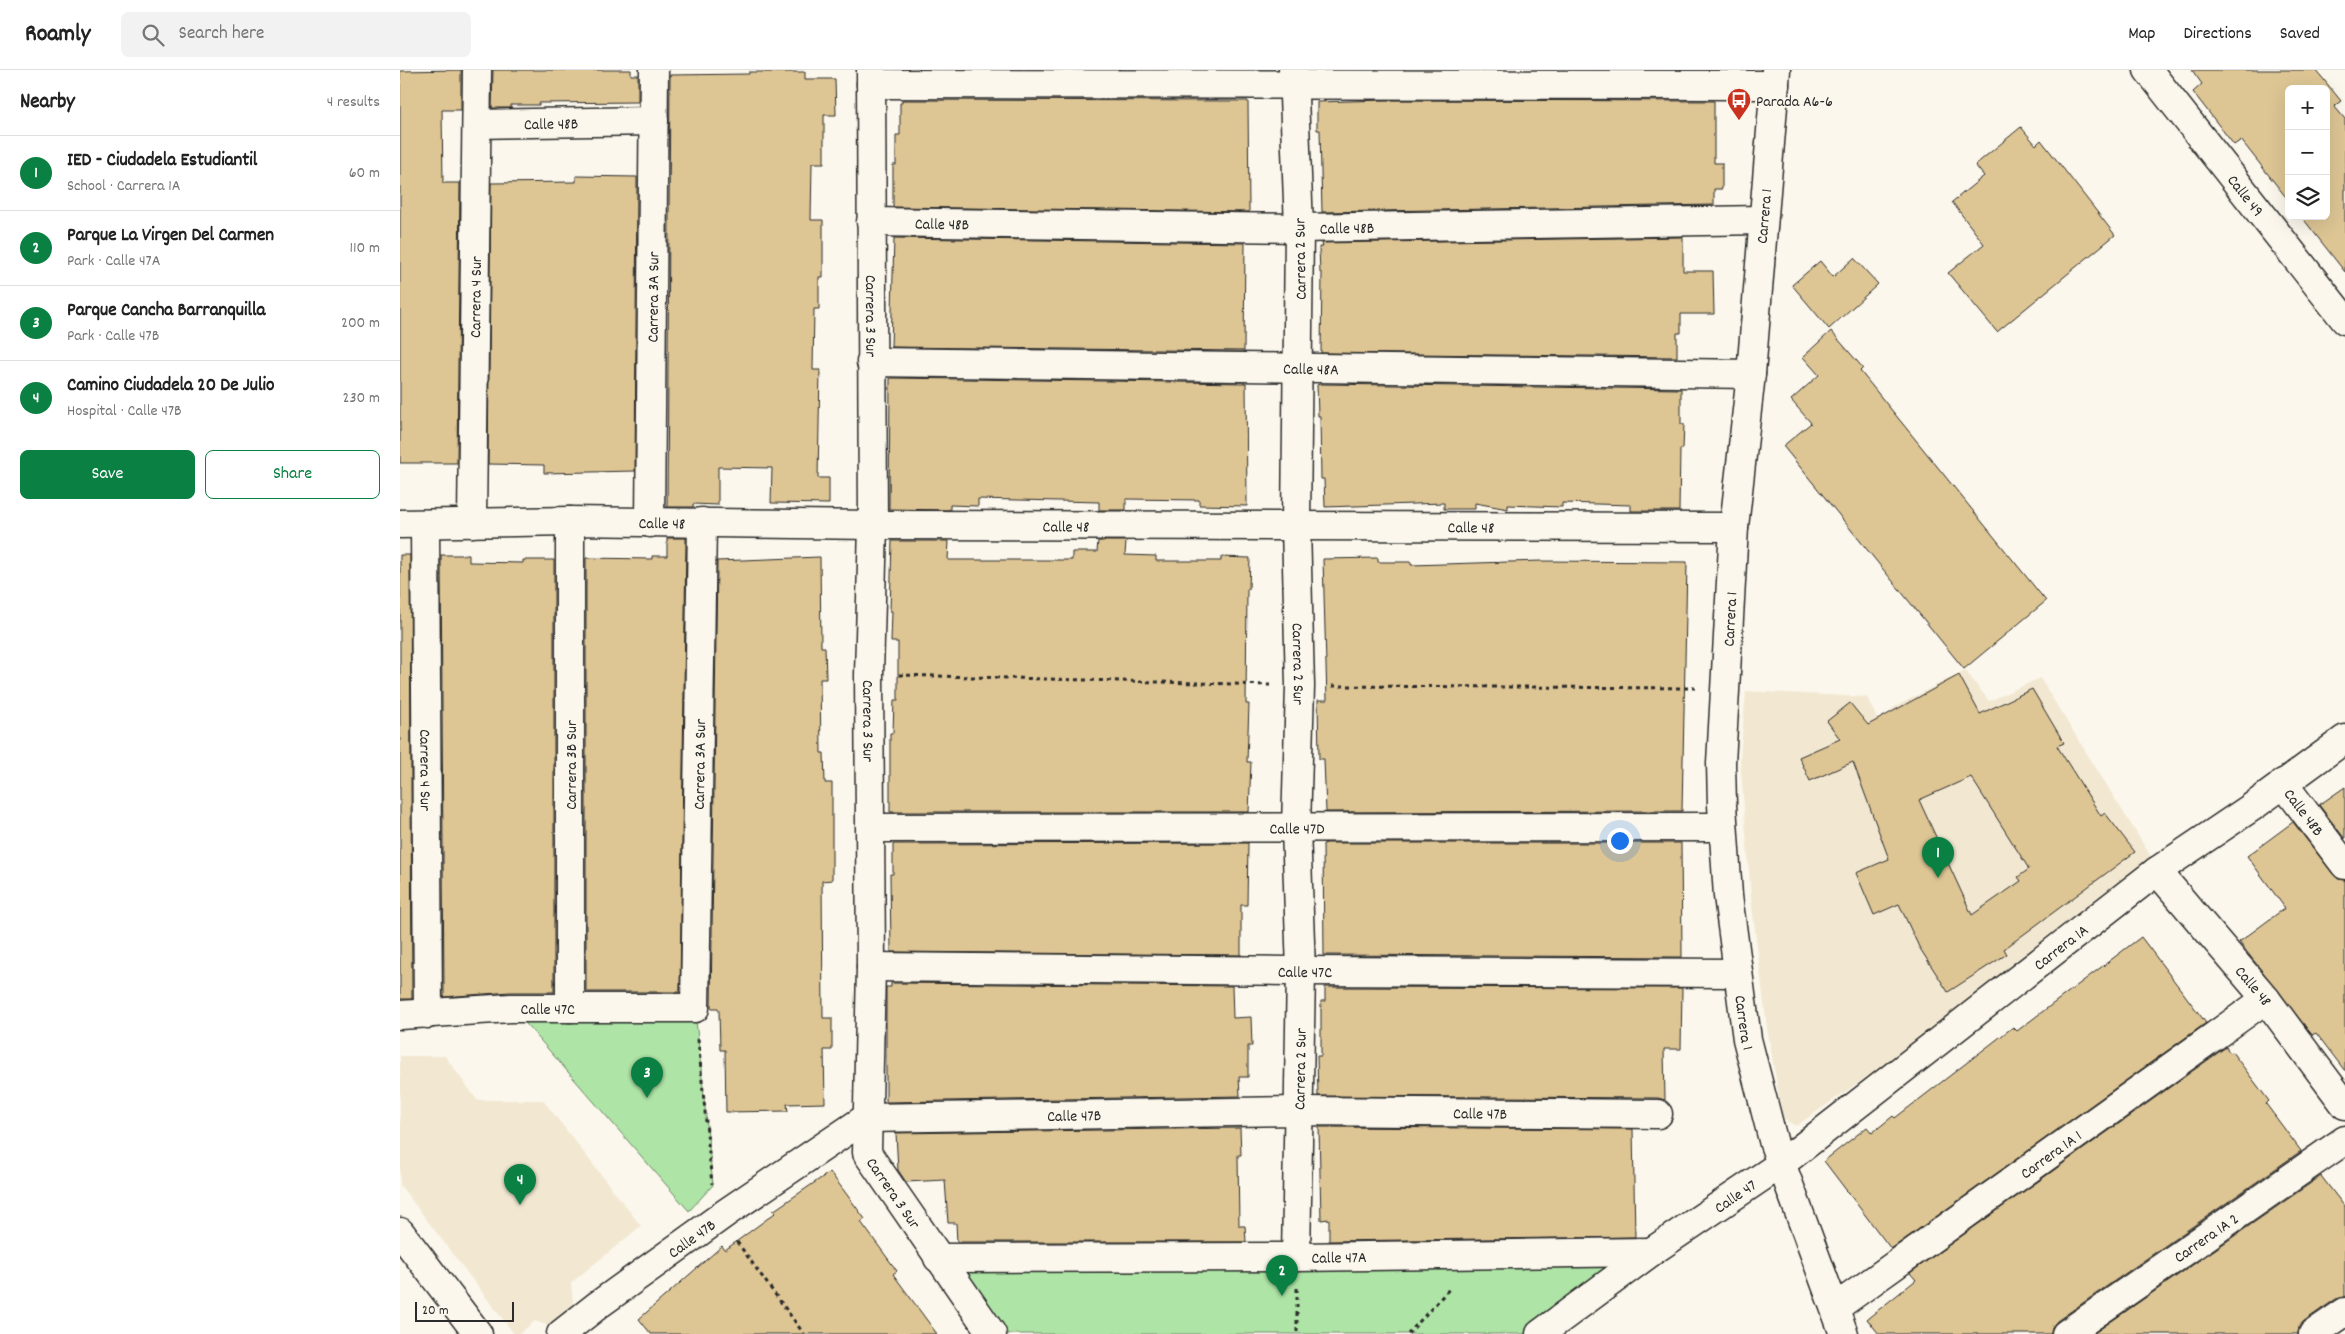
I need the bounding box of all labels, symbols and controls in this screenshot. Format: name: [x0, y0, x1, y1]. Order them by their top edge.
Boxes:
search box: [121, 12, 471, 57]
text: Roamly: [25, 18, 91, 52]
icon: search: [139, 21, 167, 49]
text: Search here: [179, 21, 264, 48]
text: Map: [2128, 22, 2155, 47]
text: Directions: [2183, 22, 2252, 47]
text: Saved: [2280, 22, 2320, 47]
map controls: [2285, 85, 2330, 220]
button: +: [2285, 85, 2330, 130]
bus stop icon: Parada A6-6: [1726, 87, 1752, 121]
text: Nearby: [20, 88, 75, 118]
text: 4 results: [327, 91, 380, 114]
place label: Parada A6-6: [1756, 91, 1833, 114]
street label: Calle 48B: [524, 113, 578, 137]
button: −: [2285, 130, 2330, 175]
text: IED - Ciudadela Estudiantil: [67, 148, 257, 175]
text: 1: [34, 162, 38, 185]
text: 60 m: [349, 162, 380, 185]
street label: Calle 49: [2221, 171, 2268, 222]
text: School · Carrera 1A: [67, 175, 181, 198]
button: layers: [2285, 175, 2330, 220]
street label: Carrera 1: [1752, 188, 1779, 245]
street label: Calle 48B: [915, 214, 969, 237]
street label: Carrera 2 Sur: [1289, 218, 1314, 300]
street label: Calle 48B: [1320, 218, 1374, 242]
text: Parque La Virgen Del Carmen: [67, 223, 274, 250]
text: 2: [33, 237, 40, 260]
text: 110 m: [350, 237, 380, 260]
text: Park · Calle 47A: [67, 250, 161, 273]
street label: Carrera 3A Sur: [643, 251, 666, 343]
street label: Carrera 4 Sur: [465, 256, 489, 338]
street label: Carrera 3 Sur: [858, 275, 881, 357]
text: Parque Cancha Barranquilla: [67, 298, 265, 325]
text: 3: [32, 312, 40, 335]
text: 200 m: [341, 312, 380, 335]
text: Park · Calle 47B: [67, 325, 159, 348]
street label: Calle 48A: [1283, 359, 1339, 382]
text: Camino Ciudadela 20 De Julio: [67, 373, 274, 400]
text: 4: [33, 387, 39, 410]
text: 230 m: [343, 387, 380, 410]
text: Hospital · Calle 47B: [67, 400, 182, 423]
button: Save: [20, 450, 195, 499]
button: Share: [205, 450, 380, 499]
street label: Calle 48: [638, 513, 685, 537]
street label: Calle 48: [1043, 516, 1089, 540]
street label: Calle 48: [1447, 517, 1494, 540]
street label: Carrera 1: [1719, 591, 1744, 647]
street label: Carrera 2 Sur: [1284, 623, 1309, 705]
street label: Carrera 3 Sur: [855, 680, 879, 762]
street label: Carrera 3A Sur: [689, 719, 713, 810]
street label: Carrera 3B Sur: [561, 720, 584, 810]
street label: Carrera 4 Sur: [412, 729, 436, 811]
street label: Calle 48B: [2277, 785, 2328, 842]
street label: Calle 47D: [1270, 818, 1324, 842]
your location: [1607, 828, 1633, 854]
pin: 1: [1922, 837, 1954, 878]
street label: Carrera 1A: [2030, 920, 2094, 977]
street label: Calle 47C: [1278, 962, 1332, 985]
street label: Calle 48: [2228, 962, 2276, 1012]
street label: Carrera 1: [1727, 994, 1758, 1053]
street label: Calle 47C: [521, 999, 575, 1022]
street label: Carrera 2 Sur: [1289, 1028, 1314, 1110]
pin: 3: [631, 1057, 663, 1098]
street label: Calle 47B: [1453, 1103, 1507, 1127]
street label: Calle 47B: [1047, 1105, 1101, 1129]
street label: Carrera 1A 1: [2016, 1126, 2087, 1186]
street label: Carrera 3 Sur: [859, 1153, 925, 1234]
pin: 4: [504, 1164, 536, 1205]
street label: Calle 47: [1710, 1175, 1762, 1220]
street label: Carrera 1A 2: [2170, 1208, 2244, 1270]
street label: Calle 47B: [664, 1215, 721, 1265]
street label: Calle 47A: [1311, 1247, 1367, 1271]
pin: 2: [1266, 1255, 1298, 1296]
scale bar: [415, 1299, 514, 1322]
text: 20 m: [422, 1301, 449, 1321]

